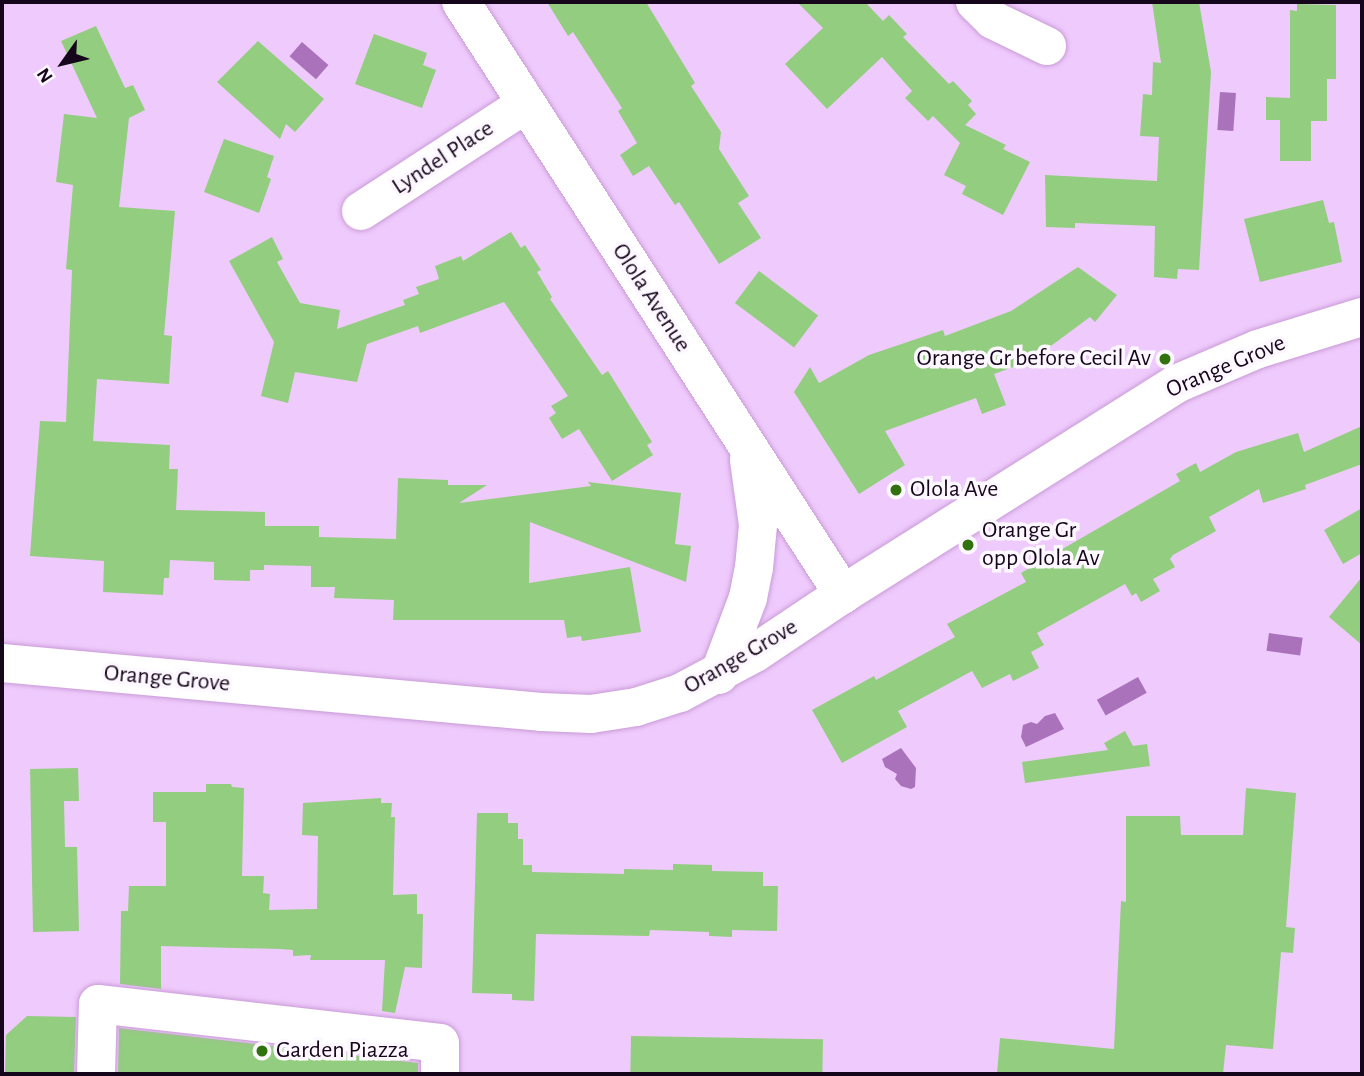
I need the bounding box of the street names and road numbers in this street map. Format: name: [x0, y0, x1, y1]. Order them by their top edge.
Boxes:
street label: Lyndel Place: [387, 115, 499, 201]
street label: Olola Avenue: [605, 238, 697, 358]
street label: Orange Grove: [1162, 329, 1290, 405]
street label: Orange Grove: [679, 613, 803, 701]
street label: Orange Grove: [103, 659, 231, 699]

